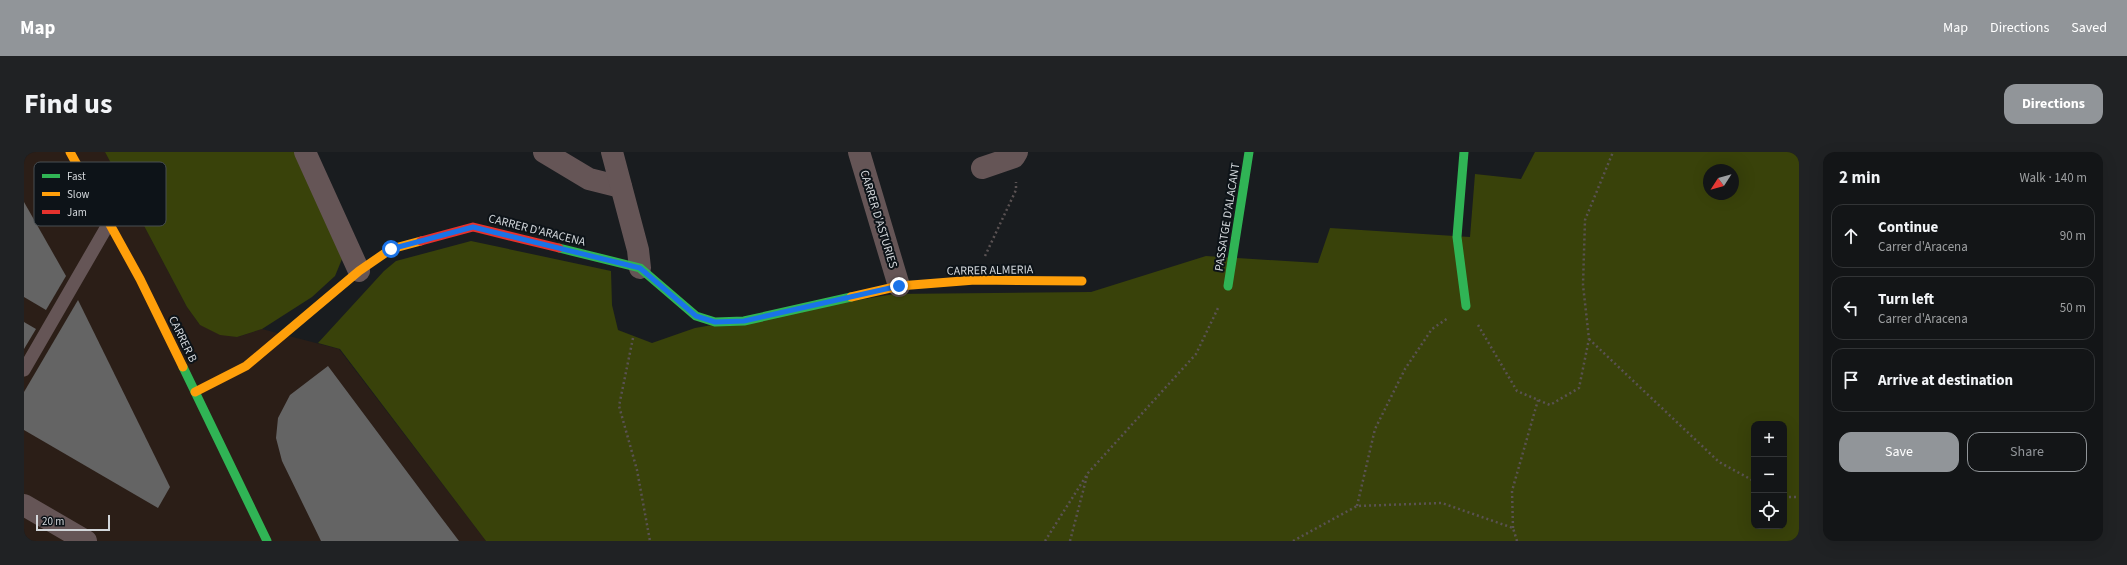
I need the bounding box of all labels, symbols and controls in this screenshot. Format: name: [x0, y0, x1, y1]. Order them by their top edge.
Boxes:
text: Map: [20, 15, 55, 42]
text: Map: [1943, 18, 1968, 38]
text: Directions: [1990, 18, 2049, 38]
text: Saved: [2071, 18, 2107, 38]
text: Find us: [24, 84, 112, 124]
button: Directions: [2004, 84, 2103, 124]
street label: PASSATGE D'ALACANT: [1211, 161, 1245, 273]
legend: [34, 162, 166, 226]
north arrow: [1703, 164, 1739, 200]
text: 2 min: [1839, 166, 1880, 190]
street label: CARRER D'ASTURIES: [856, 168, 902, 270]
text: Fast: [67, 169, 86, 184]
text: Walk · 140 m: [2019, 169, 2087, 187]
text: Slow: [67, 187, 90, 202]
text: Jam: [67, 205, 87, 220]
street label: CARRER D'ARACENA: [487, 210, 588, 251]
text: Continue: [1878, 217, 1938, 238]
icon: ahead: [1840, 225, 1862, 247]
text: 90 m: [2060, 227, 2086, 245]
text: Carrer d'Aracena: [1878, 238, 1968, 256]
route start: [382, 240, 400, 258]
street label: CARRER ALMERIA: [947, 261, 1034, 280]
route end: [890, 277, 908, 295]
text: Turn left: [1878, 289, 1934, 310]
icon: left: [1840, 297, 1862, 319]
text: 50 m: [2060, 299, 2086, 317]
text: Carrer d'Aracena: [1878, 310, 1968, 328]
street label: CARRER B: [164, 313, 201, 365]
icon: arrive: [1840, 369, 1862, 391]
text: Arrive at destination: [1878, 370, 2013, 391]
map controls: [1751, 421, 1787, 529]
button: +: [1751, 421, 1787, 457]
button: Save: [1839, 432, 1959, 472]
button: Share: [1967, 432, 2087, 472]
button: −: [1751, 457, 1787, 493]
button: locate: [1751, 493, 1787, 529]
scale bar: [36, 513, 110, 532]
text: 20 m: [42, 514, 64, 529]

